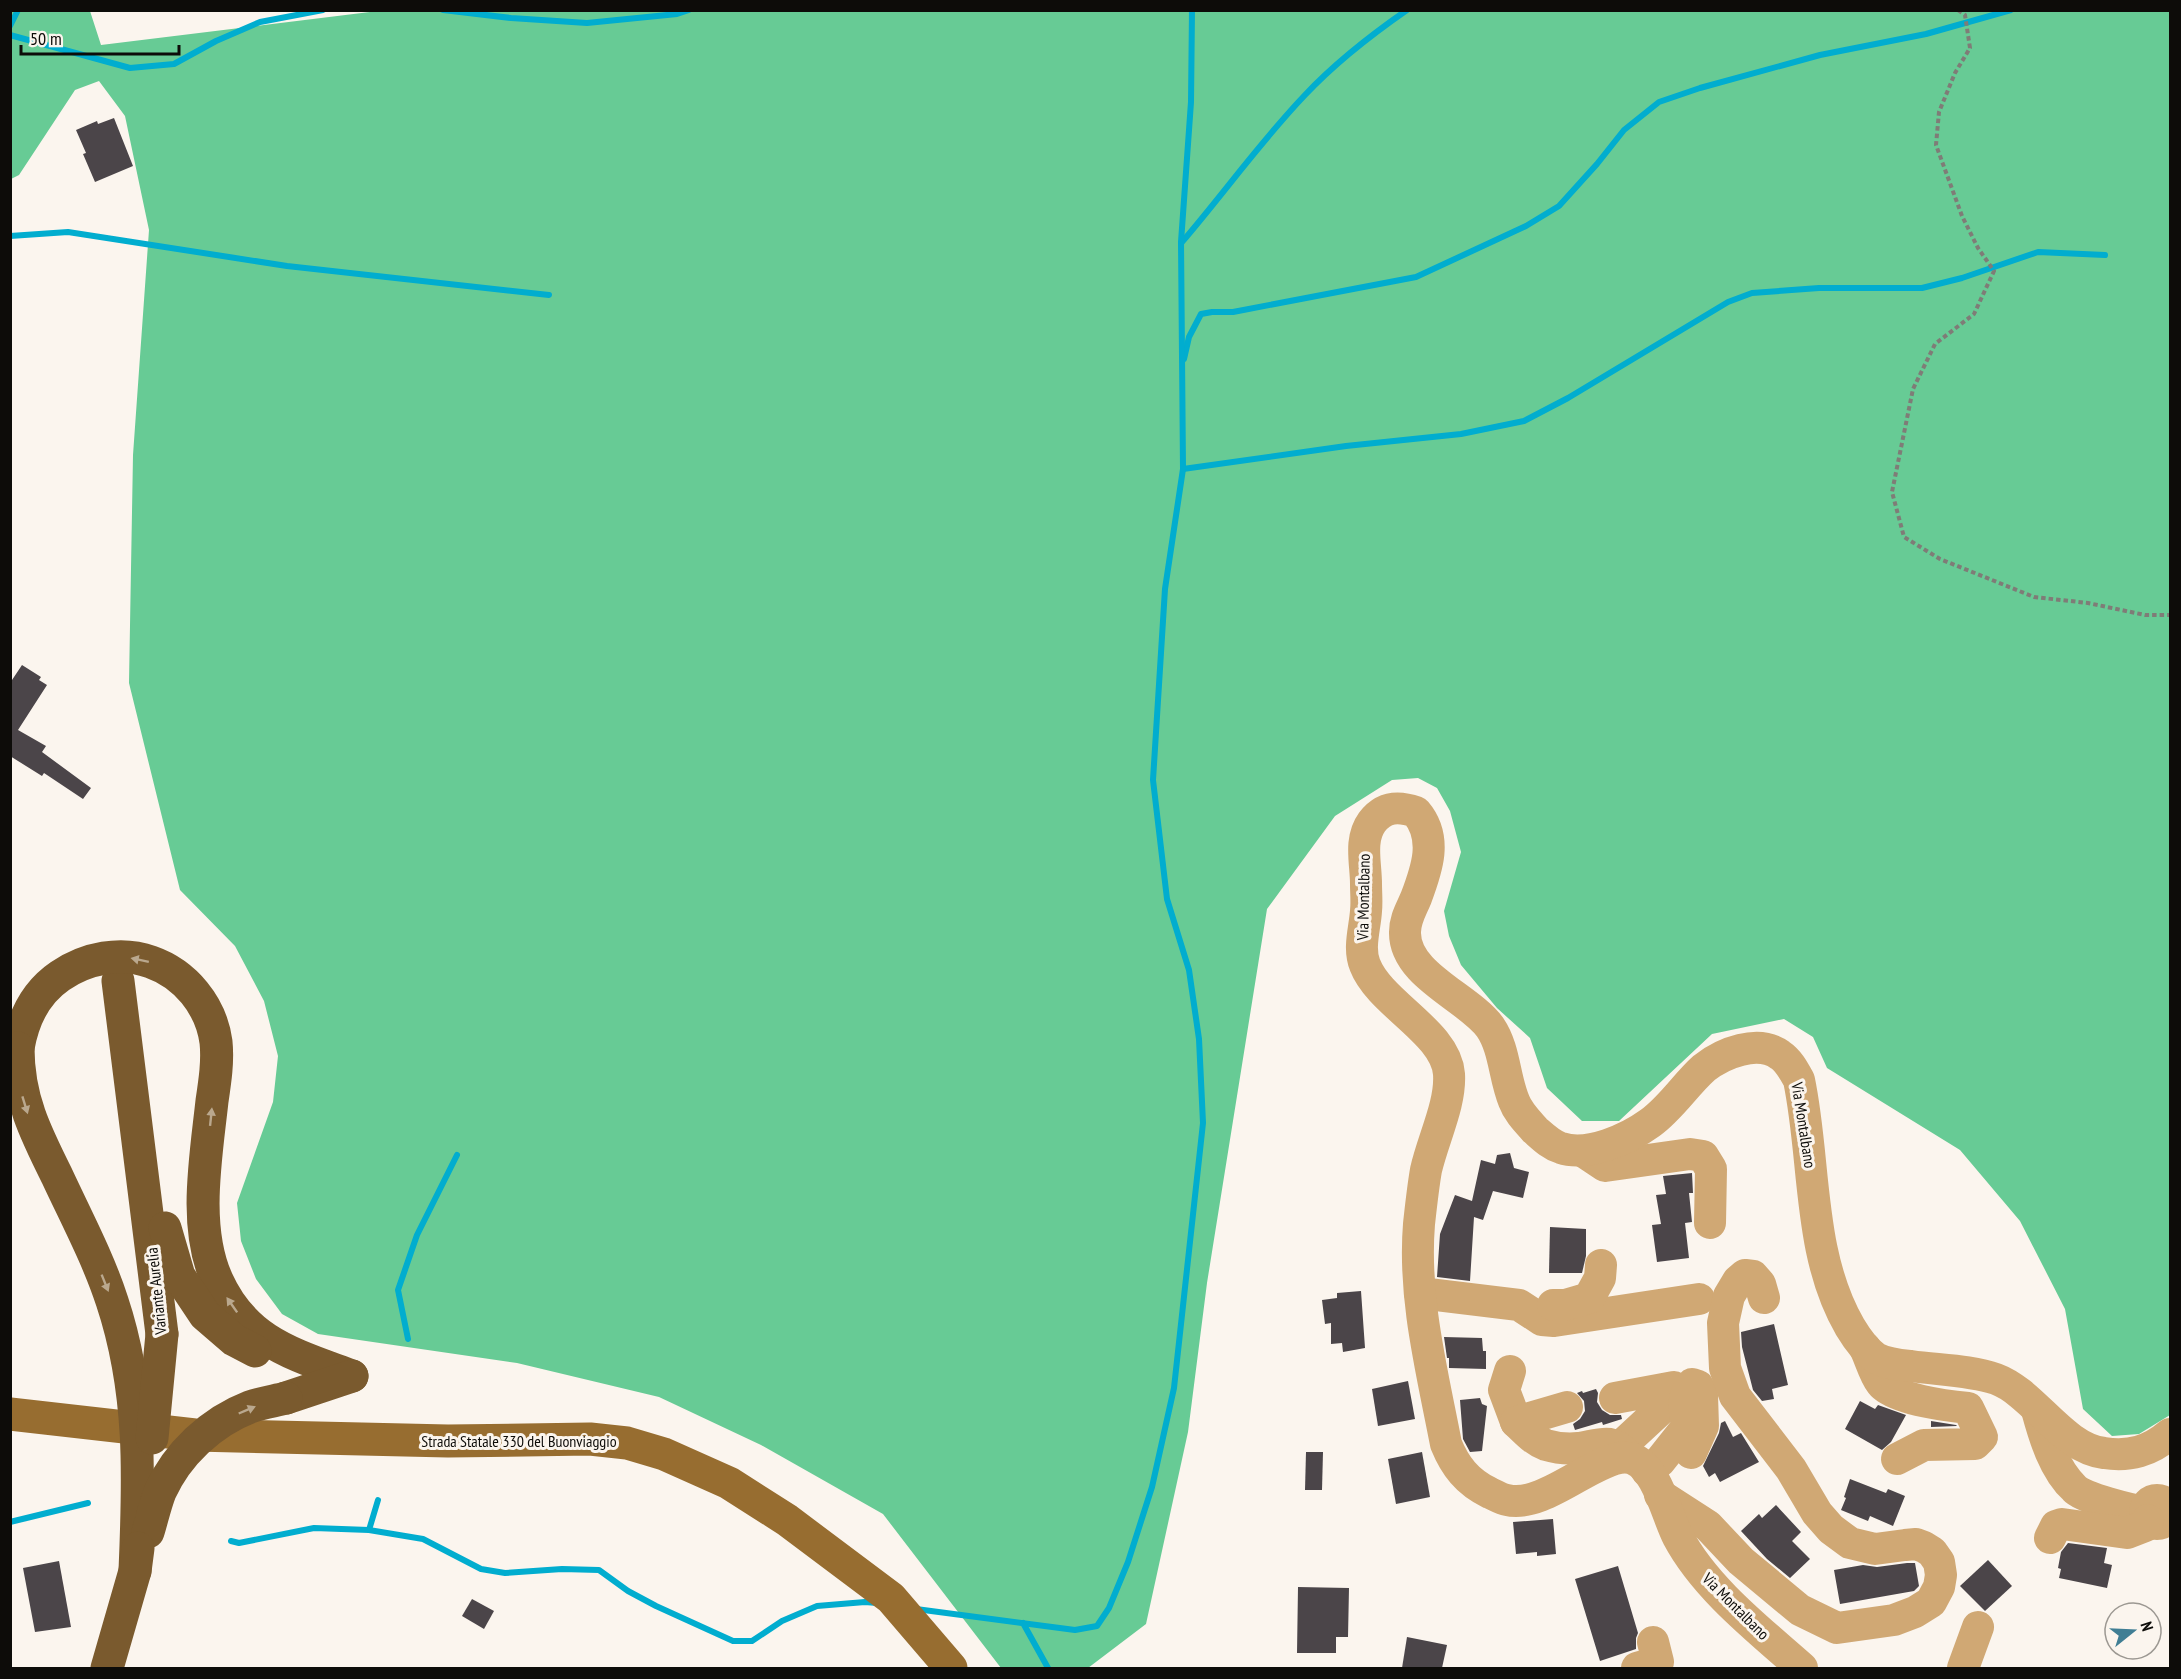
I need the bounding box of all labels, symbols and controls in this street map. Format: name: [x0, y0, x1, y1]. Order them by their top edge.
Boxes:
scale bar: [21, 18, 178, 56]
text: 50 m: [30, 27, 62, 50]
street label: Via Montalbano: [1352, 853, 1374, 941]
one-way arrow: [131, 954, 149, 964]
street label: Via Montalbano: [1787, 1080, 1821, 1169]
one-way arrow: [21, 1096, 30, 1114]
one-way arrow: [206, 1107, 216, 1126]
street label: Variante Aurelia: [141, 1246, 171, 1336]
one-way arrow: [101, 1274, 110, 1292]
one-way arrow: [226, 1298, 238, 1314]
one-way arrow: [238, 1405, 256, 1415]
street label: Strada Statale 330 del Buonviaggio: [421, 1431, 617, 1451]
street label: Via Montalbano: [1698, 1568, 1774, 1644]
north arrow: [2103, 1601, 2163, 1661]
text: N: [2136, 1619, 2158, 1634]

